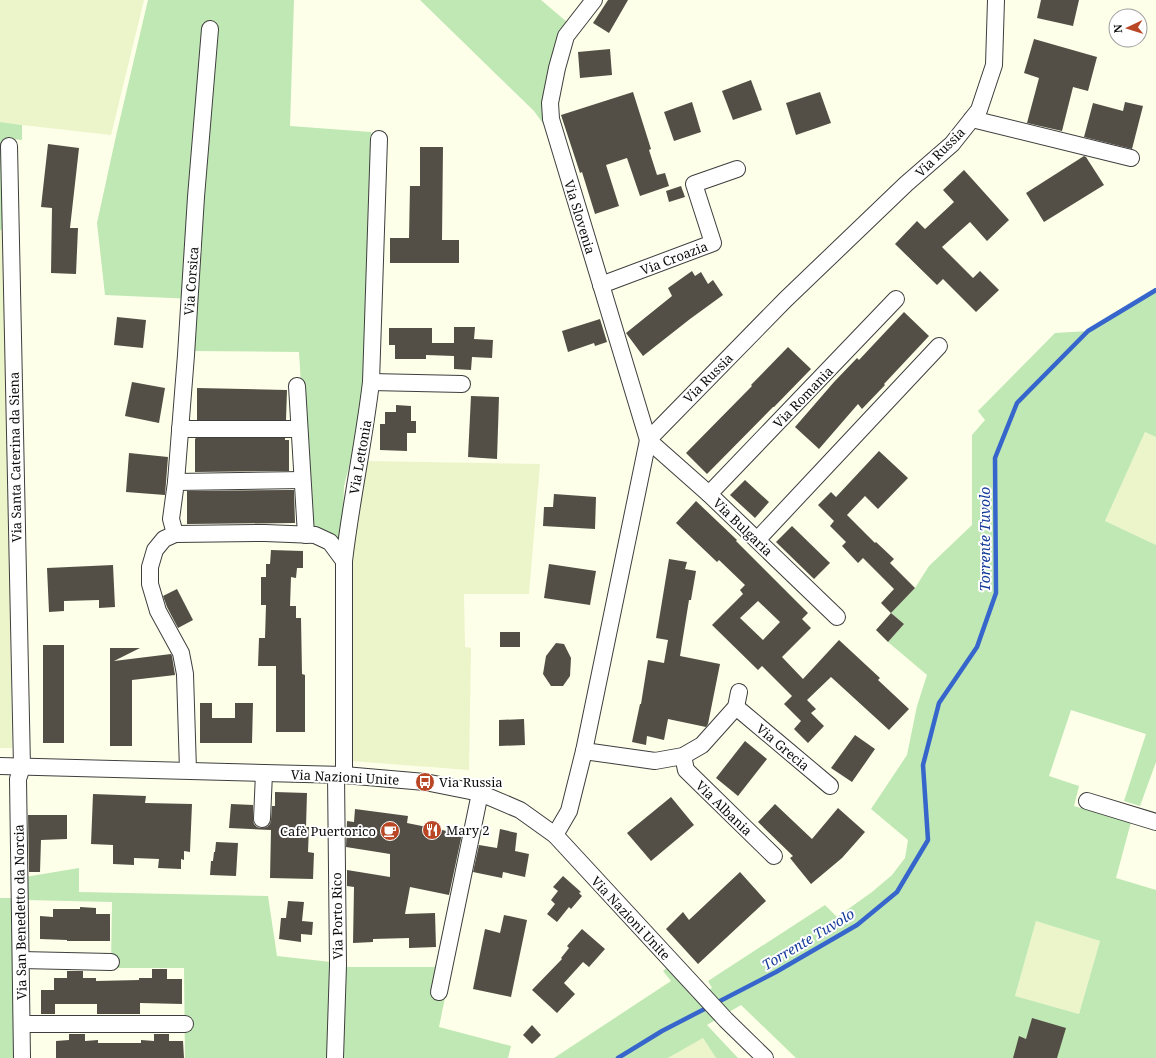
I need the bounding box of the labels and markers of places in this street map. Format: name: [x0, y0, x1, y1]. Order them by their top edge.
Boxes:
bus stop icon: Via Russia: [414, 771, 436, 793]
place label: Via Russia: [439, 773, 503, 791]
restaurant icon: Mary 2: [421, 819, 443, 841]
cafe icon: Cafè Puertorico: [379, 820, 401, 842]
place label: Mary 2: [446, 821, 490, 839]
place label: Cafè Puertorico: [280, 822, 376, 840]

